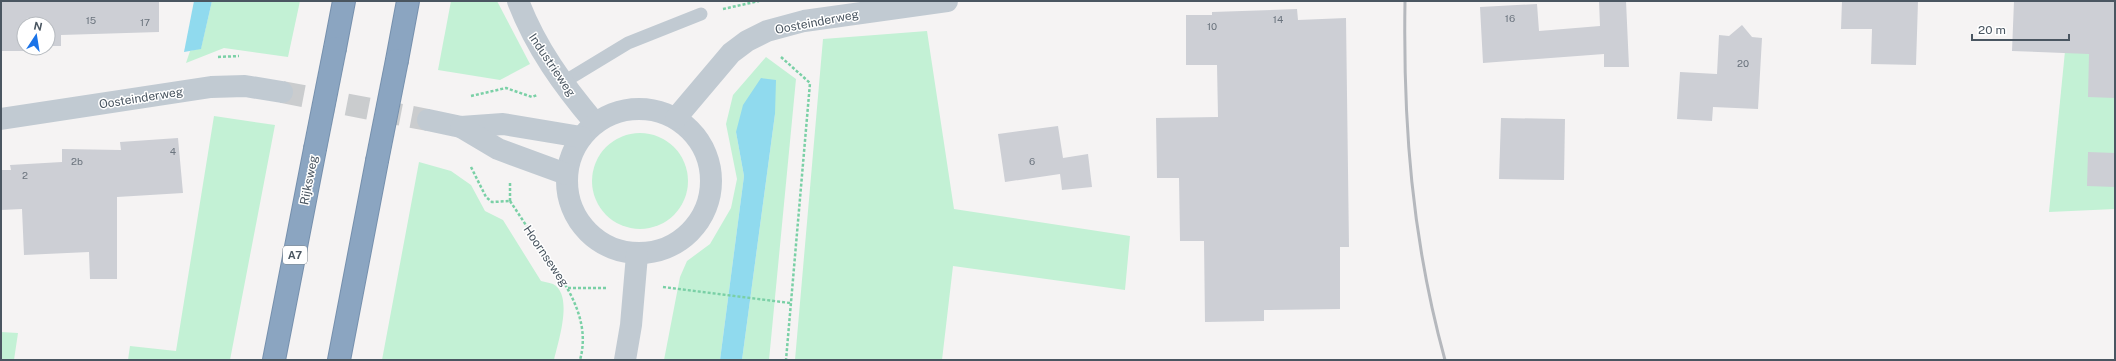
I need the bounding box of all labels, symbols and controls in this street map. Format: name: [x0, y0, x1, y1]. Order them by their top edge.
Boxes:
street label: Oosteinderweg: [774, 7, 860, 37]
house number: 16: [1505, 12, 1515, 24]
house number: 14: [1273, 13, 1283, 25]
house number: 15: [86, 14, 96, 26]
north arrow: [16, 16, 56, 56]
house number: 17: [140, 16, 150, 28]
scale bar: [1972, 16, 2069, 42]
text: N: [33, 19, 44, 33]
house number: 10: [1207, 20, 1217, 32]
text: 20 m: [1978, 23, 2006, 37]
street label: Industrieweg: [526, 31, 578, 99]
house number: 20: [1737, 57, 1749, 69]
street label: Oosteinderweg: [98, 84, 184, 112]
house number: 4: [170, 145, 176, 157]
street label: Rijksweg: [297, 154, 321, 206]
house number: 2b: [71, 155, 83, 167]
house number: 6: [1029, 155, 1035, 167]
house number: 2: [22, 169, 28, 181]
street label: Hoornseweg: [520, 223, 572, 289]
road number: A7: [283, 246, 307, 264]

